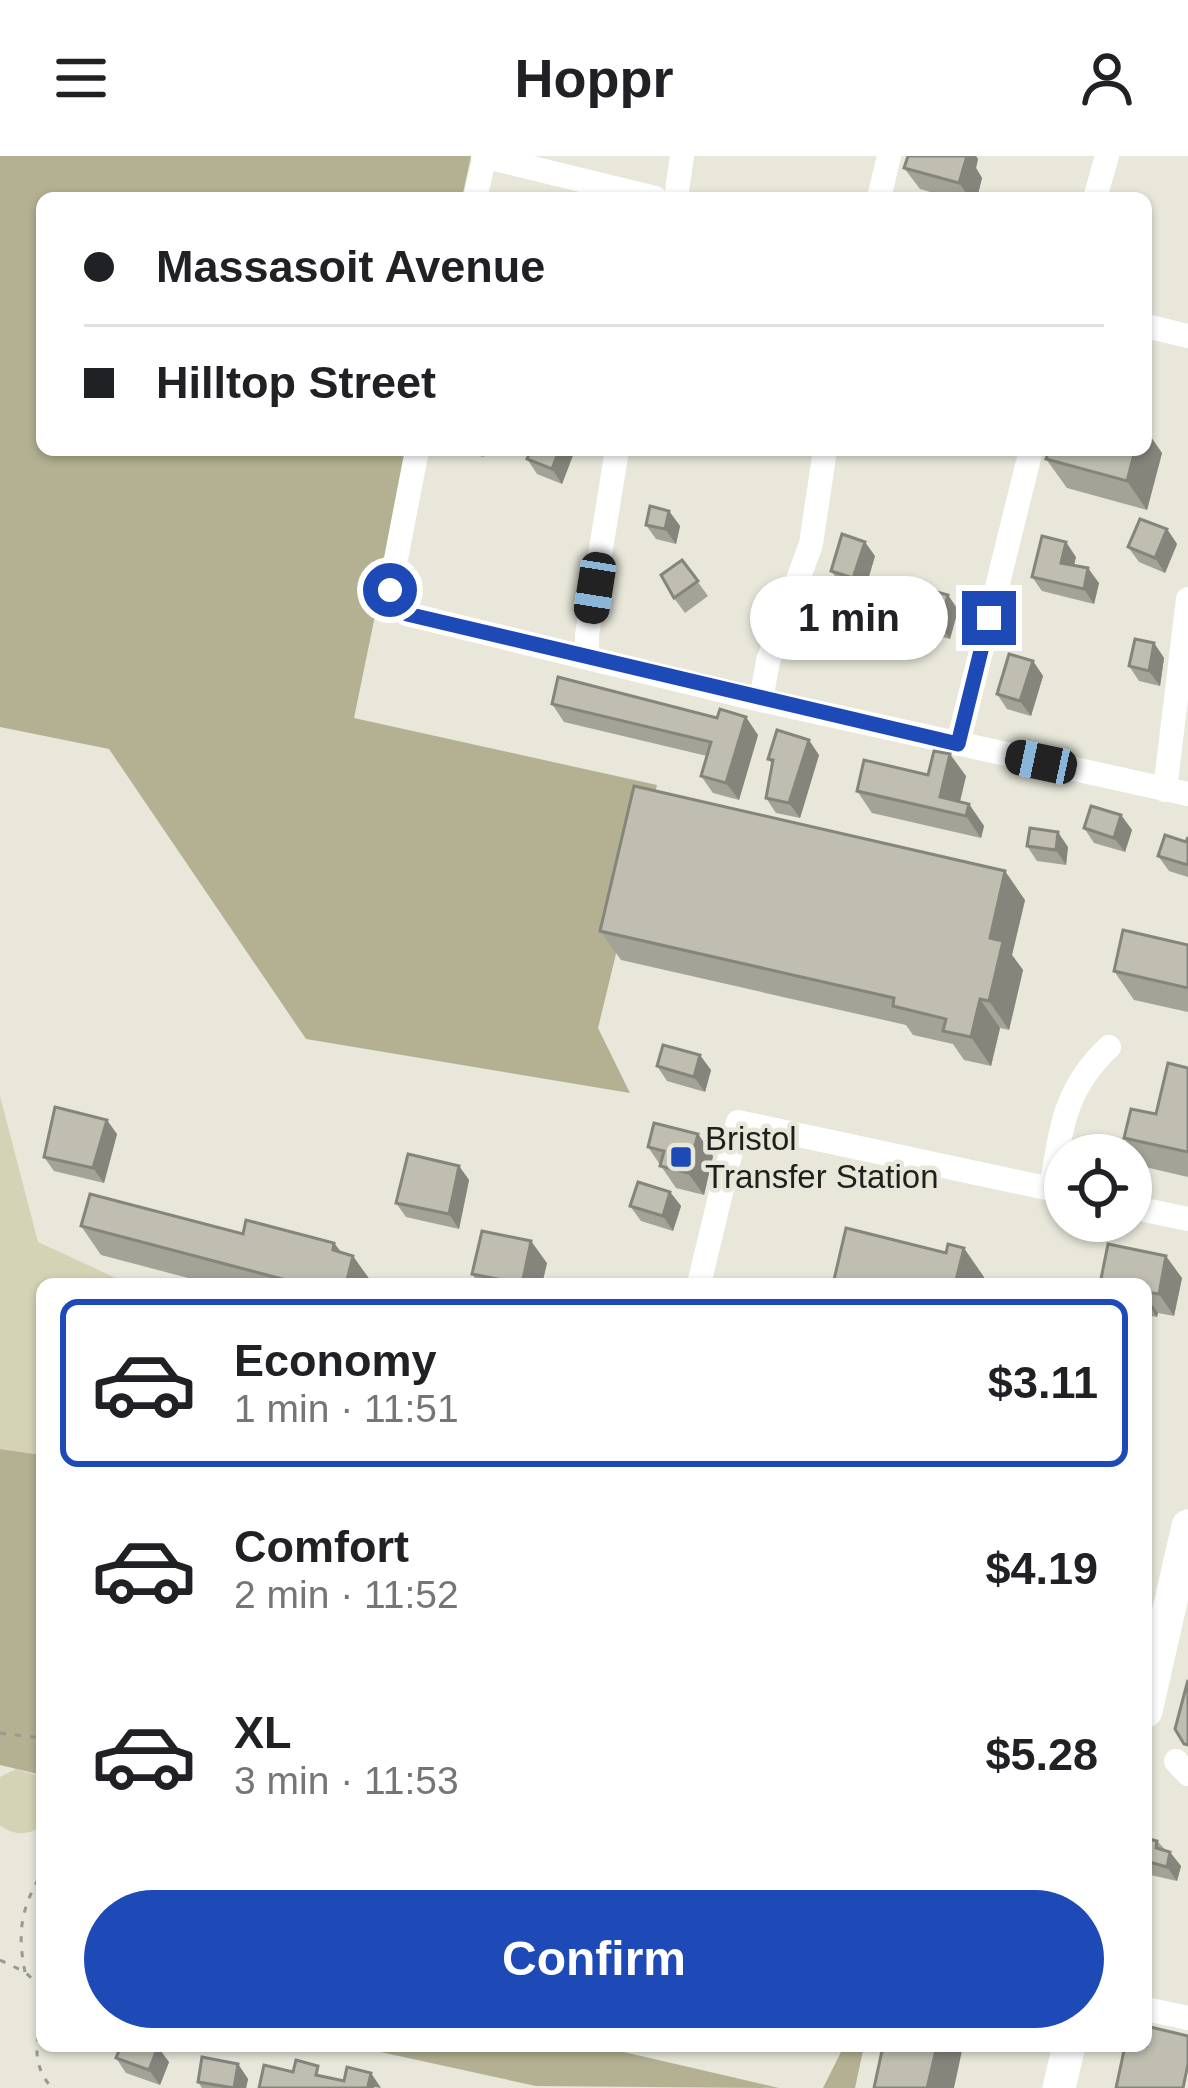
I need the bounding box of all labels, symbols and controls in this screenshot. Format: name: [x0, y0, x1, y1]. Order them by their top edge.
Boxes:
icon: menu: [48, 45, 114, 111]
icon: person: [1074, 45, 1140, 111]
text: Hoppr: [515, 48, 673, 108]
text: Massasoit Avenue: [156, 241, 545, 292]
text: Hilltop Street: [156, 357, 436, 408]
car: [572, 550, 618, 626]
route start: [363, 563, 417, 617]
callout: 1 min: [749, 576, 947, 660]
route end: [962, 591, 1016, 645]
text: 1 min: [798, 596, 900, 639]
car: [1002, 737, 1080, 787]
place label: Bristol Transfer Station: [705, 1120, 939, 1195]
map controls: [1044, 1134, 1152, 1242]
button: locate: [1044, 1134, 1152, 1242]
marker: Bristol Transfer Station: [668, 1144, 694, 1170]
icon: car: [90, 1329, 198, 1437]
text: Economy: [234, 1335, 437, 1386]
text: $3.11: [988, 1357, 1098, 1408]
text: 1 min · 11:51: [234, 1387, 459, 1430]
icon: car: [90, 1515, 198, 1623]
text: Comfort: [234, 1521, 409, 1572]
text: $4.19: [985, 1543, 1098, 1594]
text: 2 min · 11:52: [234, 1573, 459, 1616]
icon: car: [90, 1701, 198, 1809]
text: XL: [234, 1707, 292, 1758]
text: $5.28: [985, 1729, 1098, 1780]
text: 3 min · 11:53: [234, 1759, 459, 1802]
button: Confirm: [84, 1890, 1104, 2028]

